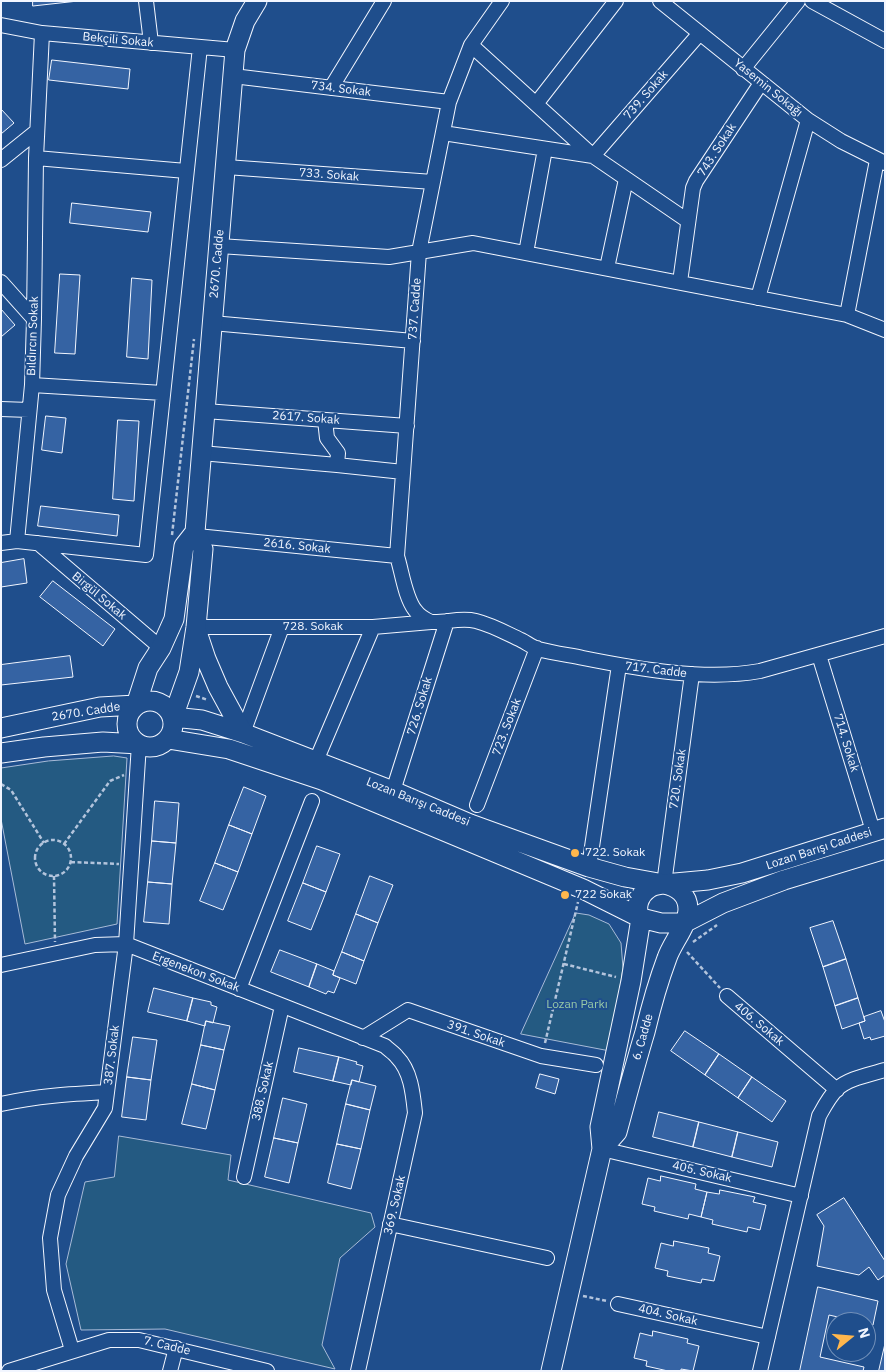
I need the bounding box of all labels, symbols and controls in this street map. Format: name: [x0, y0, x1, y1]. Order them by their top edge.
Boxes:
street label: Bekçili Sokak: [82, 30, 154, 50]
street label: Yasemin Sokağı: [731, 56, 805, 120]
street label: 739. Sokak: [621, 67, 671, 123]
street label: 734. Sokak: [310, 78, 372, 100]
street label: 743. Sokak: [695, 121, 739, 179]
street label: 733. Sokak: [298, 166, 360, 184]
street label: 2670. Cadde: [207, 229, 227, 299]
street label: 737. Cadde: [406, 278, 424, 340]
street label: Bıldırcın Sokak: [24, 296, 42, 376]
street label: 2617. Sokak: [272, 408, 340, 428]
street label: 2616. Sokak: [263, 535, 331, 557]
street label: Birgül Sokak: [69, 569, 129, 623]
street label: 728. Sokak: [283, 620, 343, 634]
street label: 717. Cadde: [624, 659, 688, 681]
street label: 726. Sokak: [404, 675, 436, 737]
street label: 723. Sokak: [489, 696, 525, 758]
street label: 2670. Cadde: [51, 699, 121, 725]
street label: 714. Sokak: [830, 712, 862, 774]
street label: 720. Sokak: [667, 748, 689, 810]
street label: Lozan Barışı Caddesi: [364, 775, 472, 829]
street label: Lozan Barışı Caddesi: [764, 825, 874, 873]
place label: 722. Sokak: [585, 846, 645, 860]
marker: 722. Sokak: [569, 847, 581, 859]
place label: 722 Sokak: [575, 888, 632, 902]
marker: 722 Sokak: [559, 889, 571, 901]
street label: Ergenekon Sokak: [150, 949, 242, 995]
park label: Lozan Parkı: [546, 998, 608, 1012]
street label: 406. Sokak: [731, 999, 787, 1049]
street label: 6. Cadde: [630, 1012, 656, 1062]
street label: 391. Sokak: [445, 1017, 507, 1051]
street label: 387. Sokak: [101, 1024, 123, 1086]
street label: 388. Sokak: [249, 1060, 277, 1122]
street label: 405. Sokak: [671, 1158, 733, 1186]
street label: 369. Sokak: [381, 1174, 409, 1236]
street label: 404. Sokak: [637, 1301, 699, 1329]
north arrow: [826, 1312, 876, 1362]
text: N: [854, 1325, 874, 1340]
street label: 7. Cadde: [142, 1334, 192, 1358]

